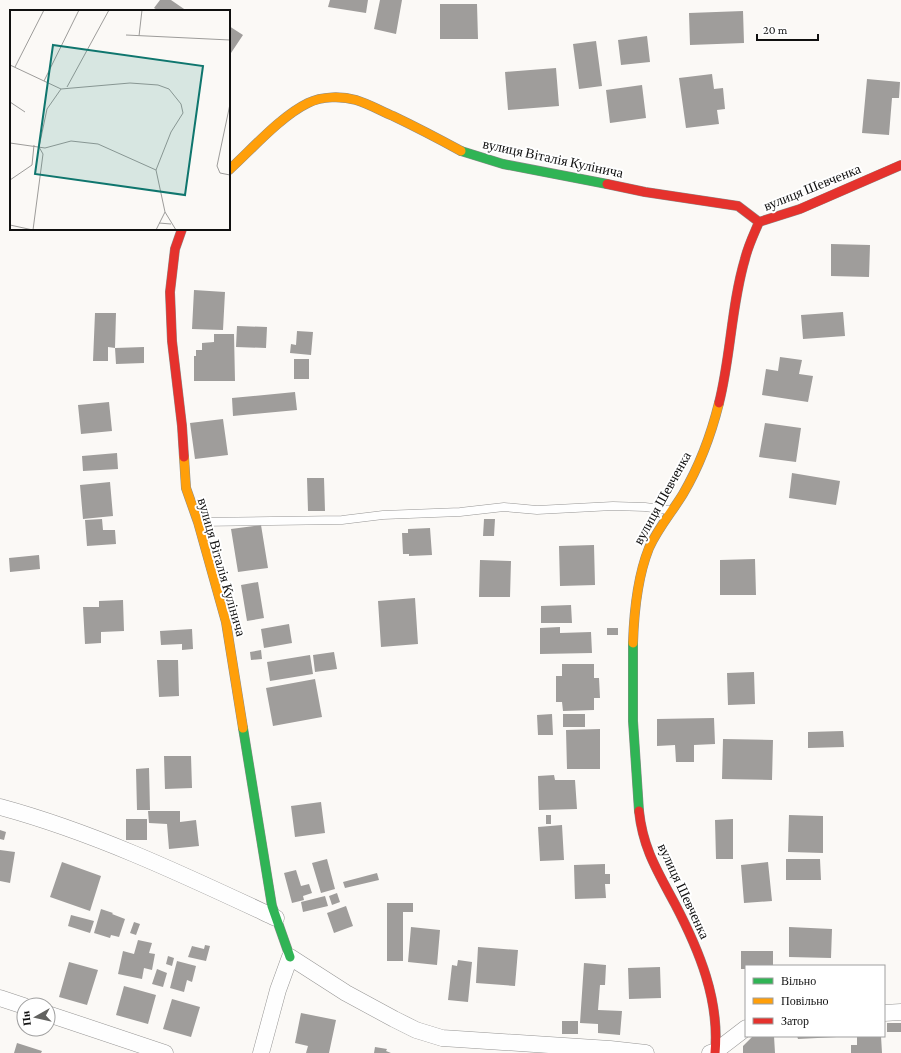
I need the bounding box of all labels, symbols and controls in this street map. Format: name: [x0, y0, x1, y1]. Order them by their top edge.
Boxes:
inset map: [10, 10, 230, 230]
scale bar: [757, 16, 818, 42]
text: 20 m: [763, 23, 788, 37]
street label: вулиця Віталія Кулінича: [481, 135, 625, 181]
street label: вулиця Шевченка: [761, 160, 864, 214]
street label: вулиця Шевченка: [630, 448, 694, 547]
street label: вулиця Віталія Кулінича: [195, 496, 250, 639]
street label: вулиця Шевченка: [655, 841, 713, 942]
legend: [745, 965, 885, 1037]
text: Вільно: [781, 974, 816, 988]
text: Повільно: [781, 994, 829, 1008]
north arrow: [16, 997, 56, 1037]
text: Пн: [19, 1010, 33, 1027]
text: Затор: [781, 1014, 809, 1028]

